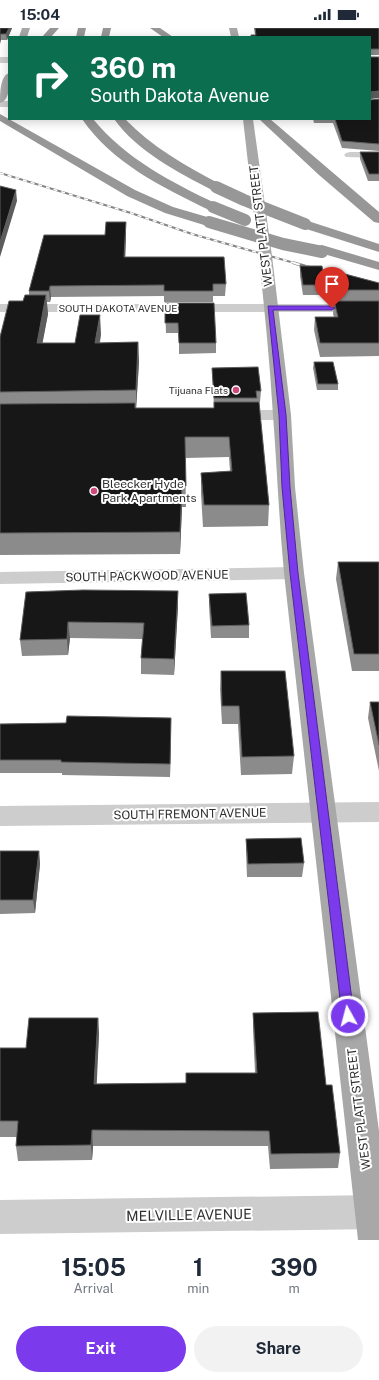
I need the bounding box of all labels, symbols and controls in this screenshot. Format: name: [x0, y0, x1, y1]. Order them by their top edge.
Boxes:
text: 15:04: [20, 6, 60, 23]
text: 360 m: [90, 51, 176, 84]
icon: right: [24, 52, 76, 104]
text: South Dakota Avenue: [90, 85, 269, 106]
street label: WEST PLATT STREET: [247, 165, 275, 287]
pin: [315, 267, 349, 308]
icon: arrive: [321, 273, 343, 295]
street label: SOUTH DAKOTA AVENUE: [58, 302, 178, 314]
place label: Tijuana Flats: [169, 384, 228, 396]
marker: Tijuana Flats: [231, 385, 241, 395]
place label: Bleecker Hyde Park Apartments: [102, 477, 196, 505]
marker: Bleecker Hyde Park Apartments: [89, 486, 99, 496]
street label: SOUTH PACKWOOD AVENUE: [65, 568, 229, 584]
street label: SOUTH FREMONT AVENUE: [113, 806, 267, 822]
position arrow: [327, 995, 369, 1037]
street label: WEST PLATT STREET: [345, 1048, 373, 1170]
street label: MELVILLE AVENUE: [126, 1206, 252, 1224]
text: 15:05: [61, 1253, 126, 1281]
text: 1: [193, 1253, 203, 1281]
text: 390: [271, 1253, 318, 1281]
text: Arrival: [74, 1281, 114, 1296]
text: min: [187, 1281, 209, 1296]
text: m: [288, 1281, 300, 1296]
button: Exit: [16, 1326, 186, 1372]
button: Share: [194, 1326, 363, 1372]

